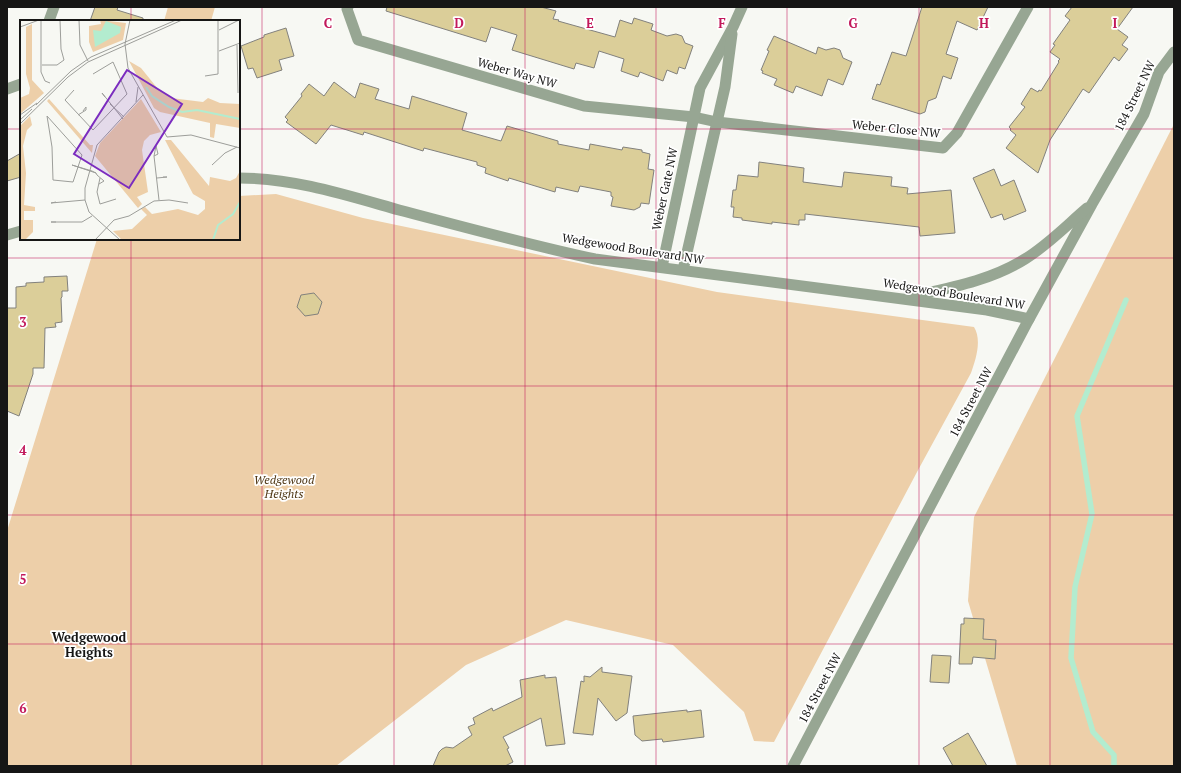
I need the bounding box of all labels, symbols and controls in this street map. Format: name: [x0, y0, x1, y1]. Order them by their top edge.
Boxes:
text: C: [324, 14, 332, 32]
text: D: [454, 14, 464, 32]
text: E: [586, 14, 594, 32]
text: F: [718, 14, 726, 32]
text: G: [848, 14, 858, 32]
text: H: [979, 14, 989, 32]
text: I: [1113, 14, 1118, 32]
inset map: [20, 20, 240, 240]
street label: Weber Way NW: [476, 54, 559, 91]
street label: 184 Street NW: [1111, 57, 1159, 134]
street label: Weber Close NW: [851, 116, 942, 141]
street label: Weber Gate NW: [648, 145, 681, 232]
street label: Wedgewood Boulevard NW: [561, 230, 706, 267]
street label: Wedgewood Boulevard NW: [882, 275, 1027, 312]
text: 3: [19, 313, 27, 331]
street label: 184 Street NW: [946, 364, 996, 439]
text: 4: [19, 441, 27, 459]
park label: Wedgewood Heights: [254, 472, 315, 501]
text: 5: [19, 570, 27, 588]
district label: Wedgewood Heights: [52, 628, 127, 661]
street label: 184 Street NW: [795, 650, 845, 725]
text: 6: [19, 699, 27, 717]

